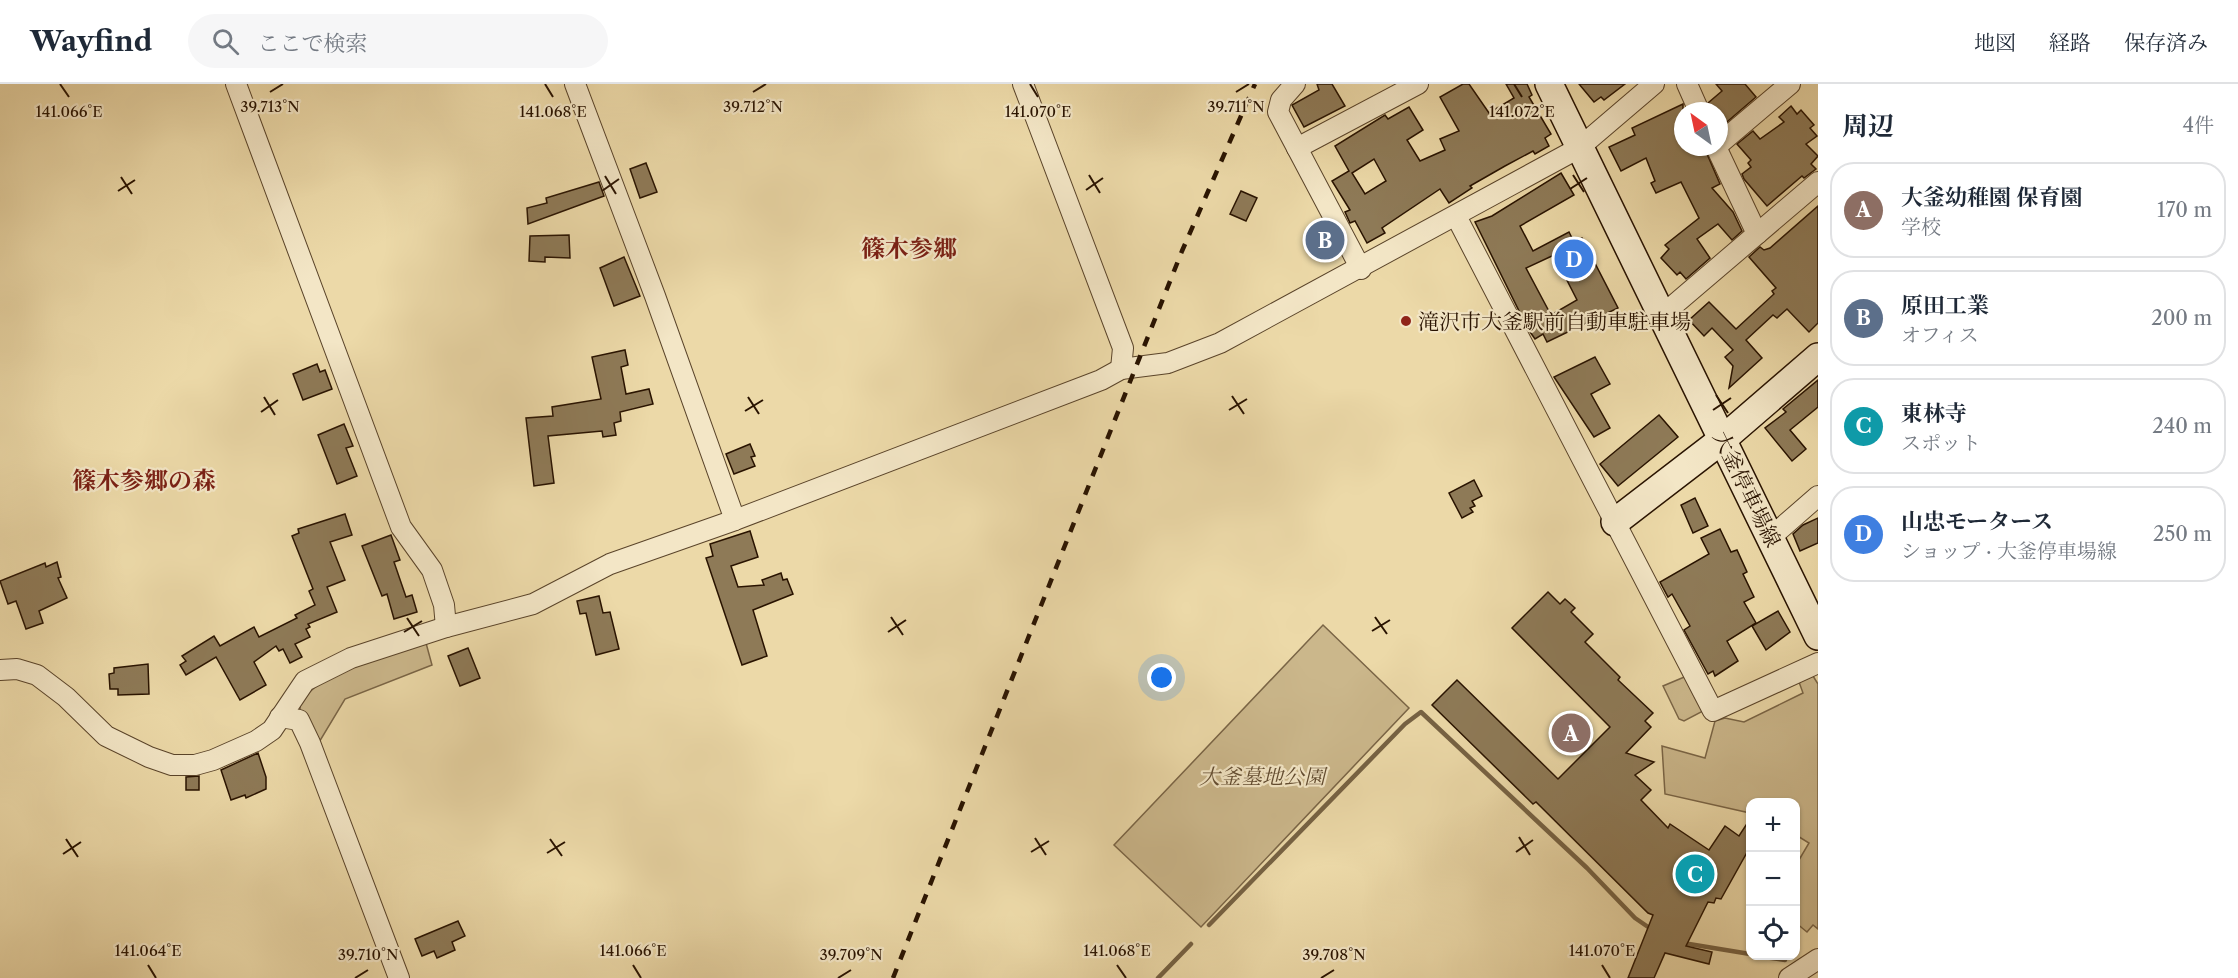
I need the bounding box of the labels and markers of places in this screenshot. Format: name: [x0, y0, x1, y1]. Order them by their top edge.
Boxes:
pin: B: [1306, 218, 1344, 262]
pin: D: [1554, 236, 1594, 282]
place label: 滝沢市大釜駅前自動車駐車場: [1418, 309, 1691, 334]
marker: 滝沢市大釜駅前自動車駐車場: [1399, 314, 1413, 328]
pin: A: [1552, 710, 1590, 756]
pin: C: [1676, 852, 1714, 896]

